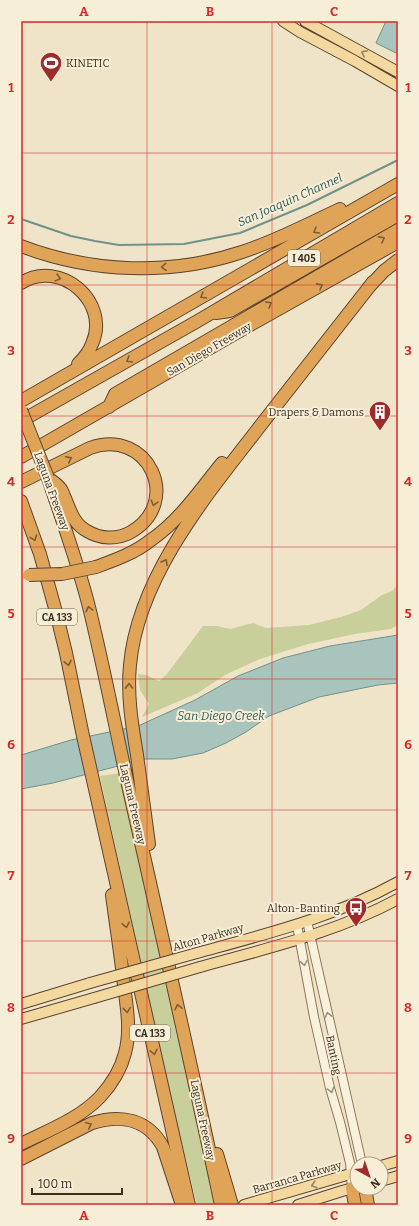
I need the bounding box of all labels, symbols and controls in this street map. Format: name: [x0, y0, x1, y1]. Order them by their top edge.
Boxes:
text: A: [79, 4, 89, 19]
text: B: [206, 4, 214, 19]
text: C: [330, 4, 338, 19]
sports icon: KINETIC: [38, 50, 64, 83]
one-way arrow: [361, 50, 368, 58]
place label: KINETIC: [66, 57, 110, 70]
text: 1: [8, 80, 14, 95]
text: 1: [405, 80, 411, 95]
water label: San Joaquin Channel: [235, 171, 345, 229]
text: 2: [7, 212, 15, 227]
text: 2: [404, 212, 412, 227]
one-way arrow: [313, 227, 320, 234]
one-way arrow: [378, 237, 385, 244]
road number: I 405: [288, 250, 320, 266]
one-way arrow: [161, 263, 167, 272]
one-way arrow: [55, 273, 62, 282]
one-way arrow: [316, 284, 323, 291]
one-way arrow: [200, 292, 207, 299]
one-way arrow: [265, 302, 272, 309]
street label: San Diego Freeway: [165, 320, 254, 379]
text: 3: [7, 343, 15, 358]
text: 3: [404, 343, 412, 358]
one-way arrow: [126, 355, 133, 363]
building icon: Drapers & Damons: [367, 399, 393, 432]
place label: Drapers & Damons: [269, 406, 364, 419]
street label: Laguna Freeway: [31, 450, 72, 532]
one-way arrow: [64, 456, 72, 464]
text: 4: [7, 474, 15, 489]
text: 4: [404, 474, 412, 489]
one-way arrow: [150, 500, 159, 507]
one-way arrow: [29, 534, 38, 541]
one-way arrow: [160, 559, 167, 567]
text: 5: [7, 606, 15, 621]
one-way arrow: [86, 606, 94, 612]
text: 5: [404, 606, 412, 621]
road number: CA 133: [37, 609, 77, 625]
one-way arrow: [63, 660, 72, 666]
one-way arrow: [125, 683, 133, 689]
water label: San Diego Creek: [177, 709, 265, 723]
text: 6: [7, 737, 15, 752]
text: 6: [404, 737, 412, 752]
street label: Laguna Freeway: [117, 762, 148, 846]
text: 7: [8, 868, 15, 883]
text: 7: [405, 868, 412, 883]
bus stop icon: Alton-Banting: [343, 895, 369, 928]
place label: Alton-Banting: [267, 902, 340, 915]
street label: Alton Parkway: [171, 921, 245, 954]
one-way arrow: [122, 922, 130, 929]
one-way arrow: [299, 960, 308, 966]
text: 8: [7, 1000, 15, 1015]
text: 8: [404, 1000, 412, 1015]
one-way arrow: [174, 1004, 182, 1010]
one-way arrow: [122, 1007, 131, 1013]
one-way arrow: [324, 1011, 333, 1018]
road number: CA 133: [130, 1025, 170, 1041]
street label: Banting: [323, 1034, 344, 1076]
one-way arrow: [150, 1049, 158, 1056]
street label: Laguna Freeway: [188, 1078, 217, 1162]
one-way arrow: [326, 1086, 335, 1093]
one-way arrow: [84, 1122, 92, 1130]
text: 9: [7, 1131, 15, 1146]
text: 9: [404, 1131, 412, 1146]
north arrow: [349, 1156, 389, 1196]
street label: Barranca Parkway: [251, 1159, 343, 1196]
scale bar: [32, 1170, 122, 1196]
text: N: [367, 1176, 383, 1191]
text: 100 m: [38, 1177, 73, 1191]
one-way arrow: [311, 1180, 318, 1189]
text: A: [79, 1208, 89, 1223]
text: B: [206, 1208, 214, 1223]
text: C: [330, 1208, 338, 1223]

